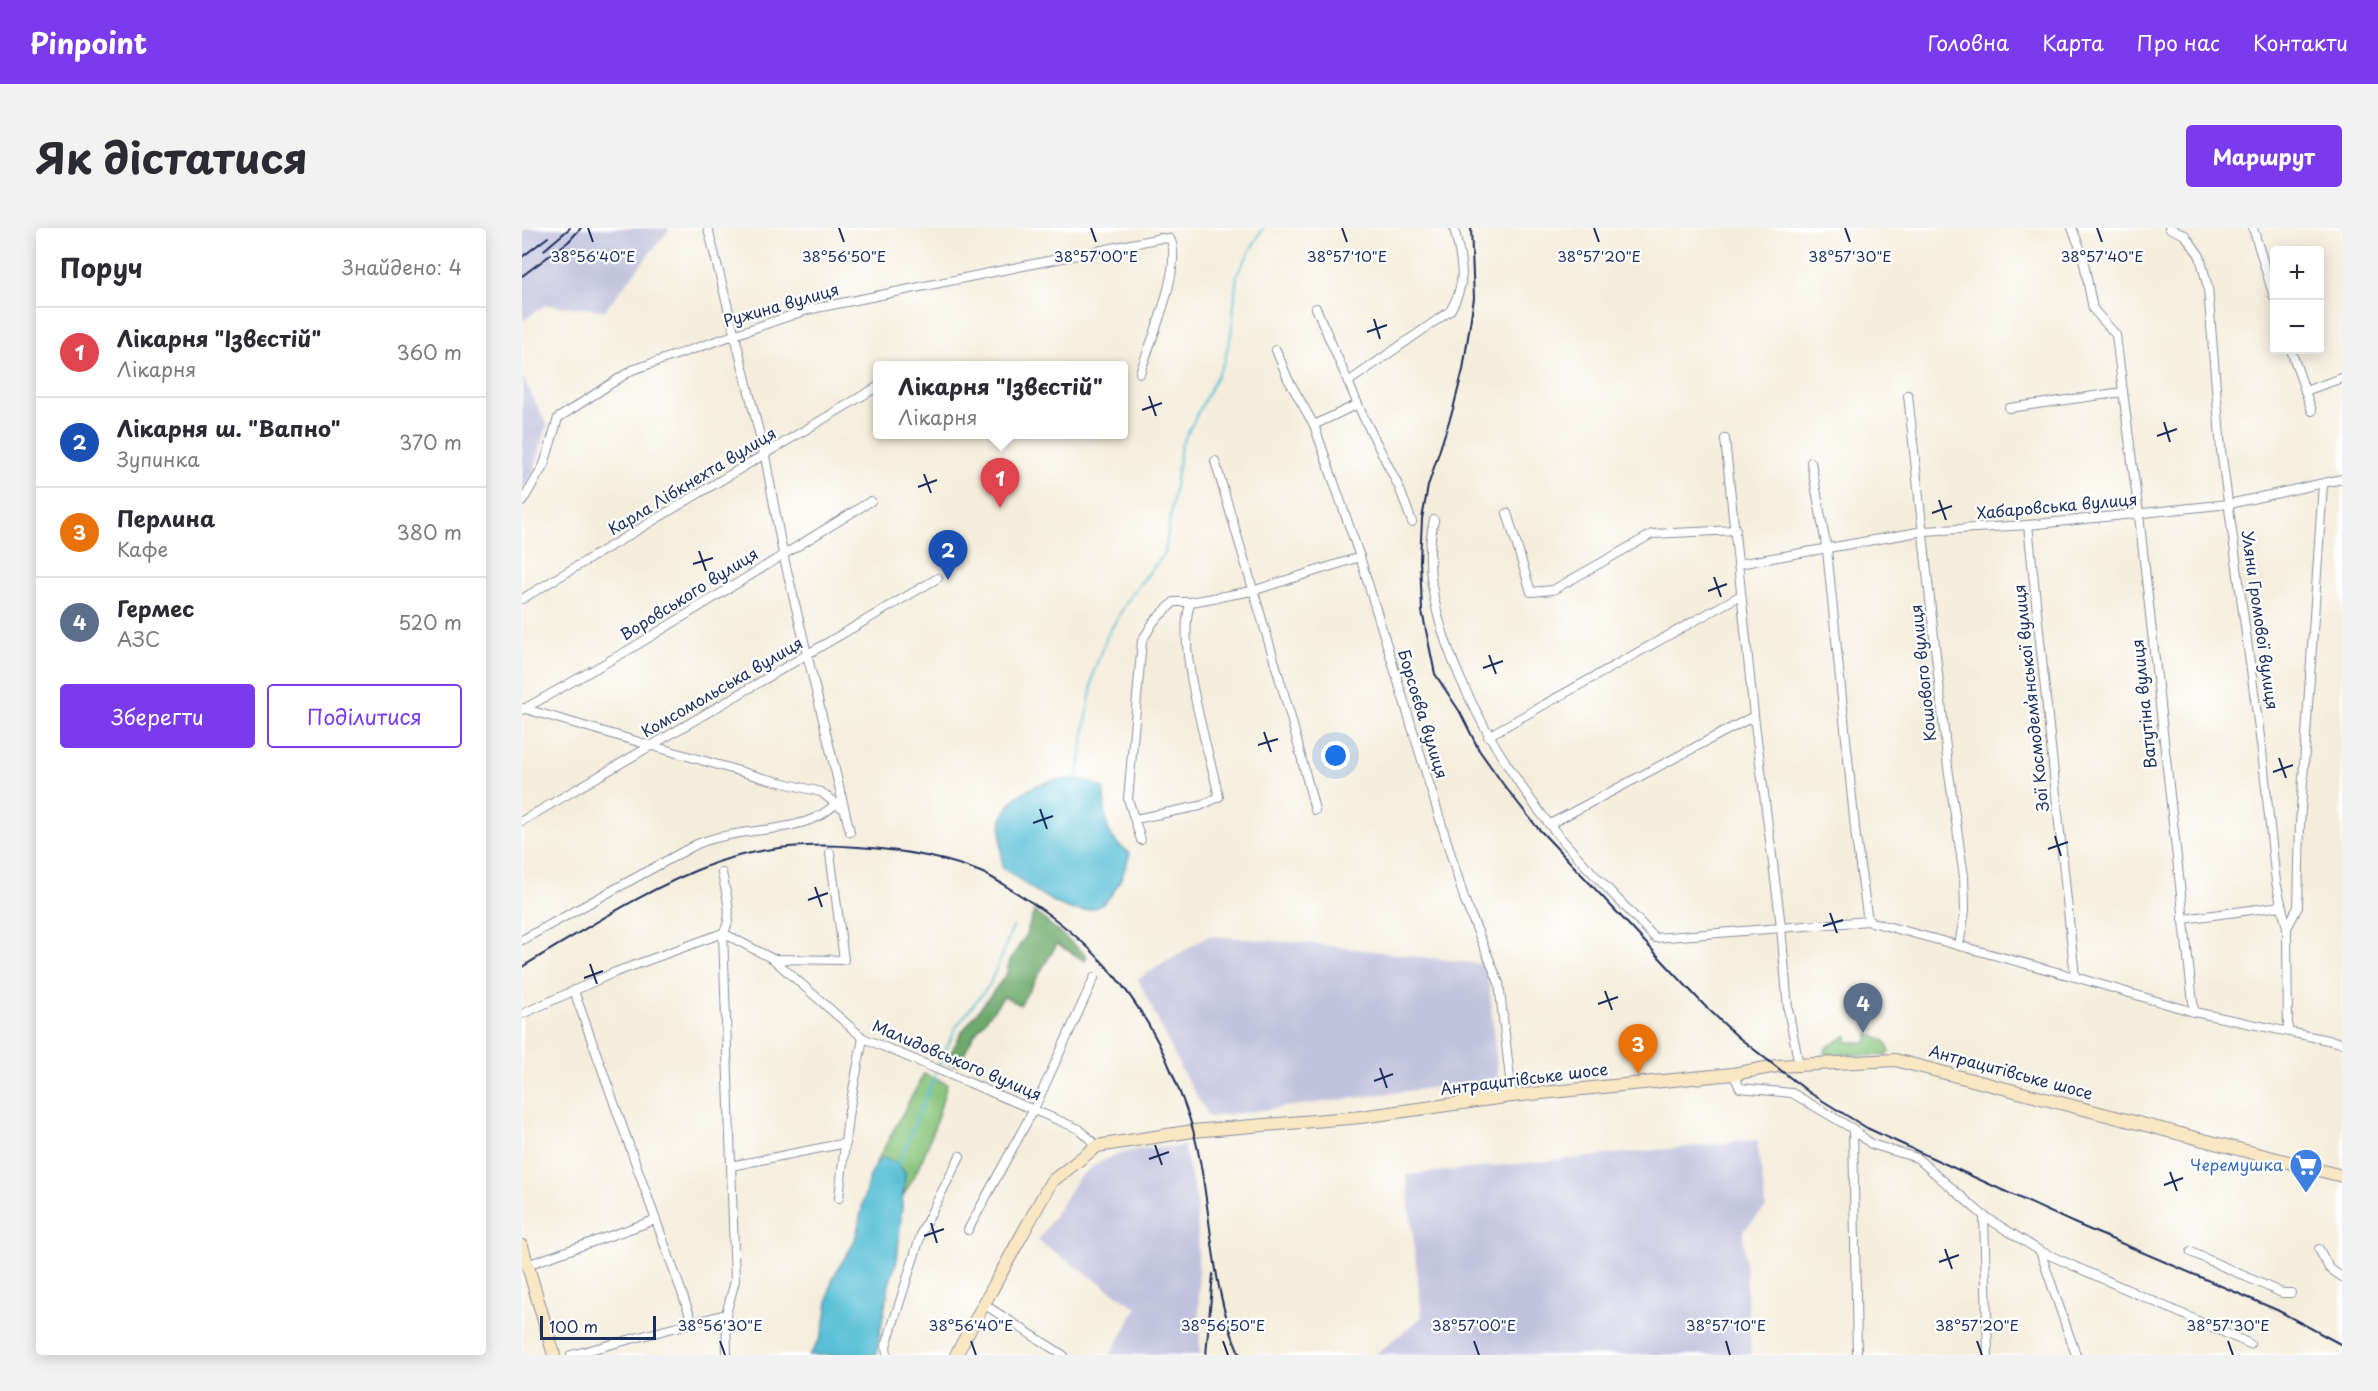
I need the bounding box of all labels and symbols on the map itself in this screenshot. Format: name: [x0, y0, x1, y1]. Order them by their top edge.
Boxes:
text: 38°56'40"E: [551, 244, 635, 267]
text: 38°56'50"E: [802, 244, 886, 267]
text: 38°57'00"E: [1054, 244, 1138, 267]
text: 38°57'10"E: [1307, 244, 1387, 267]
text: 38°57'20"E: [1557, 244, 1641, 267]
text: 38°57'30"E: [1808, 244, 1892, 267]
text: 38°57'40"E: [2060, 244, 2144, 267]
street label: Ружина вулиця: [720, 276, 841, 332]
street label: Карла Лібкнехта вулиця: [603, 420, 780, 540]
pin: 1: [980, 458, 1020, 508]
street label: Хабаровська вулиця: [1976, 486, 2138, 524]
street label: Уляни Громової вулиця: [2237, 529, 2285, 711]
pin: 2: [928, 530, 968, 580]
street label: Воровського вулиця: [615, 541, 762, 645]
street label: Зої Космодем’янської вулиця: [2006, 583, 2054, 813]
street label: Кошового вулиця: [1903, 603, 1941, 743]
street label: Комсомольська вулиця: [636, 630, 807, 742]
street label: Ватутіна вулиця: [2124, 638, 2162, 770]
street label: Борсоєва вулиця: [1393, 646, 1455, 781]
your location: [1321, 741, 1350, 770]
pin: 4: [1844, 984, 1882, 1033]
street label: Малидовського вулиця: [869, 1013, 1046, 1106]
pin: 3: [1618, 1024, 1658, 1074]
street label: Антрацитівське шосе: [1927, 1038, 2096, 1105]
street label: Антрацитівське шосе: [1439, 1056, 1609, 1100]
supermarket icon: Черемушка: [2288, 1147, 2324, 1194]
place label: Черемушка: [2190, 1152, 2283, 1176]
scale bar: [540, 1313, 656, 1340]
text: 38°56'30"E: [677, 1313, 763, 1336]
text: 38°56'40"E: [929, 1313, 1013, 1336]
text: 38°56'50"E: [1181, 1313, 1265, 1336]
text: 38°57'00"E: [1432, 1313, 1516, 1336]
text: 38°57'10"E: [1686, 1313, 1766, 1336]
text: 38°57'20"E: [1935, 1313, 2019, 1336]
text: 38°57'30"E: [2186, 1313, 2270, 1336]

